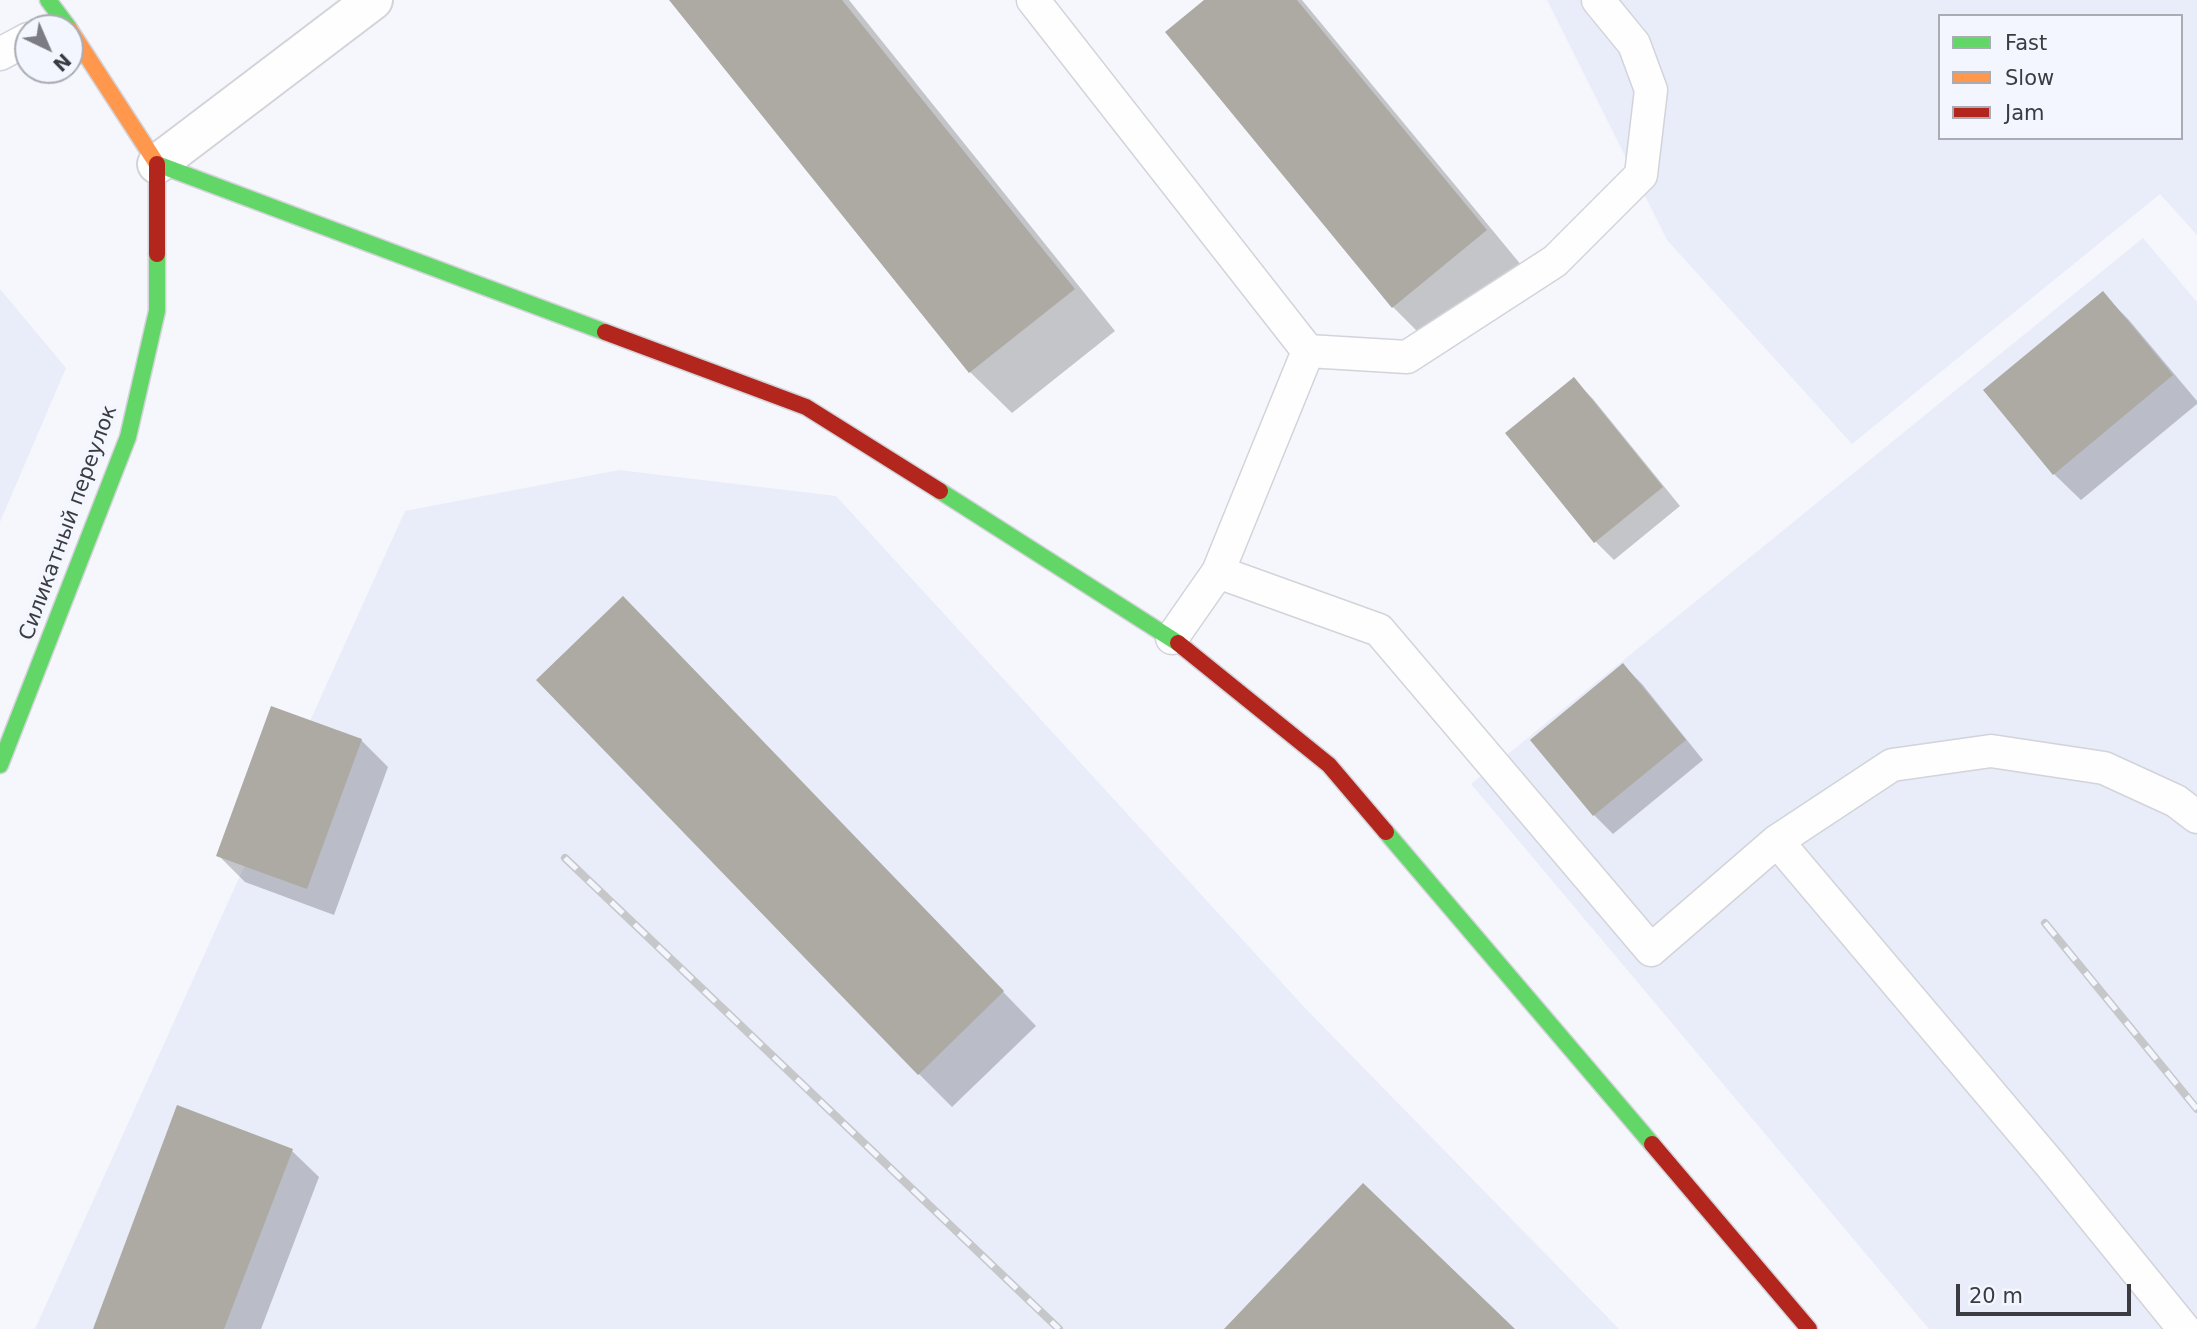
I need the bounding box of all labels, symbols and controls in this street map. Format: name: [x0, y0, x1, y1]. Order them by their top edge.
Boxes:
north arrow: [14, 14, 84, 84]
legend: [1938, 14, 2183, 140]
text: Fast: [2005, 31, 2047, 55]
text: N: [49, 49, 76, 76]
text: Slow: [2005, 66, 2054, 90]
text: Jam: [2005, 101, 2045, 125]
street label: Силикатный переулок: [15, 402, 123, 644]
scale bar: [1959, 1270, 2134, 1314]
text: 20 m: [1969, 1284, 2023, 1308]

